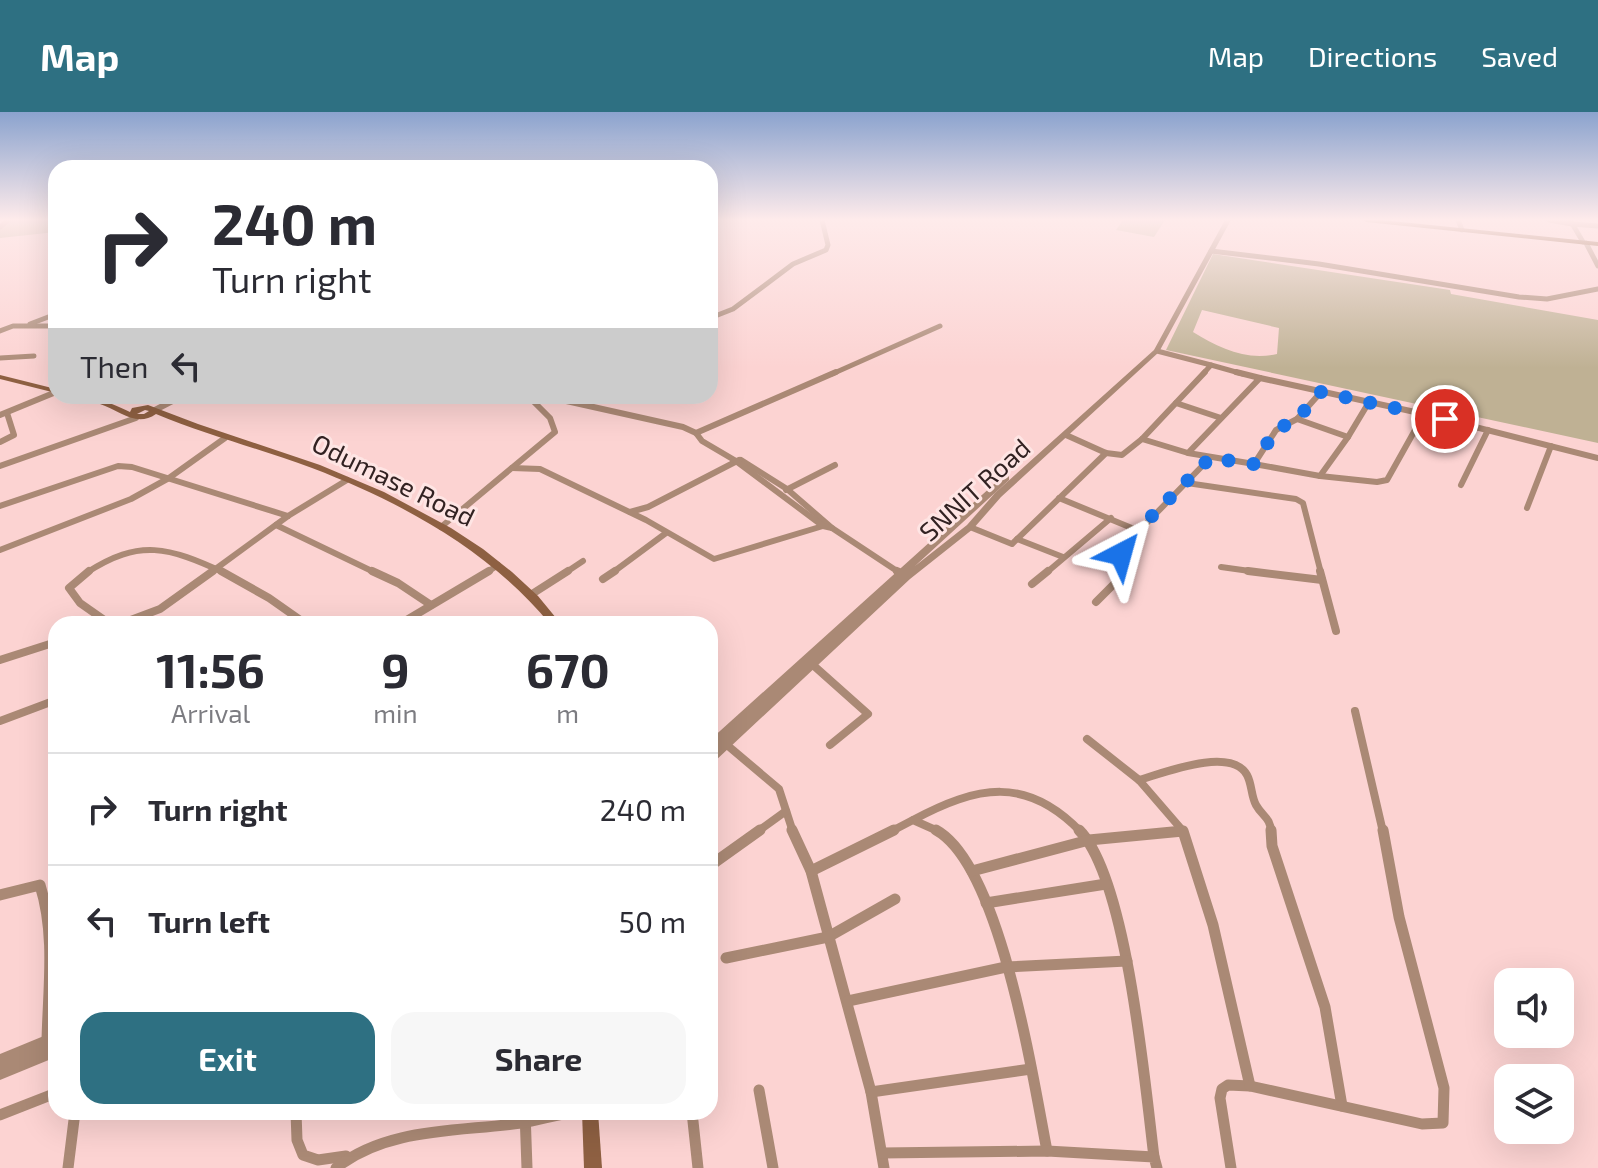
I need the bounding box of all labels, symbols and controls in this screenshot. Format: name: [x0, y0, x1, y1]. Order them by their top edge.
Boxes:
text: Map: [40, 33, 119, 79]
text: Map: [1208, 39, 1264, 73]
text: Directions: [1308, 39, 1437, 73]
text: Saved: [1481, 39, 1558, 73]
text: 240 m: [212, 189, 377, 256]
icon: right: [80, 192, 184, 296]
text: Turn right: [212, 257, 372, 300]
icon: left: [164, 344, 208, 388]
text: Then: [80, 348, 148, 384]
pin: [1411, 385, 1479, 453]
icon: arrive: [1423, 397, 1467, 441]
street label: Odumase Road: [308, 426, 480, 532]
street label: SNNIT Road: [912, 431, 1036, 547]
position arrow: [1079, 512, 1163, 596]
text: 11:56: [156, 640, 265, 698]
text: 9: [381, 640, 409, 698]
text: 670: [526, 640, 610, 698]
text: Arrival: [171, 697, 250, 728]
text: min: [373, 697, 418, 728]
text: m: [556, 697, 579, 728]
icon: right: [80, 787, 124, 831]
text: Turn right: [148, 791, 288, 827]
text: 240 m: [600, 791, 686, 827]
icon: left: [80, 899, 124, 943]
text: Turn left: [148, 903, 270, 939]
text: 50 m: [619, 903, 686, 939]
map controls: [1494, 968, 1574, 1144]
button: sound: [1494, 968, 1574, 1048]
button: Exit: [80, 1012, 375, 1104]
button: Share: [391, 1012, 686, 1104]
button: layers: [1494, 1064, 1574, 1144]

